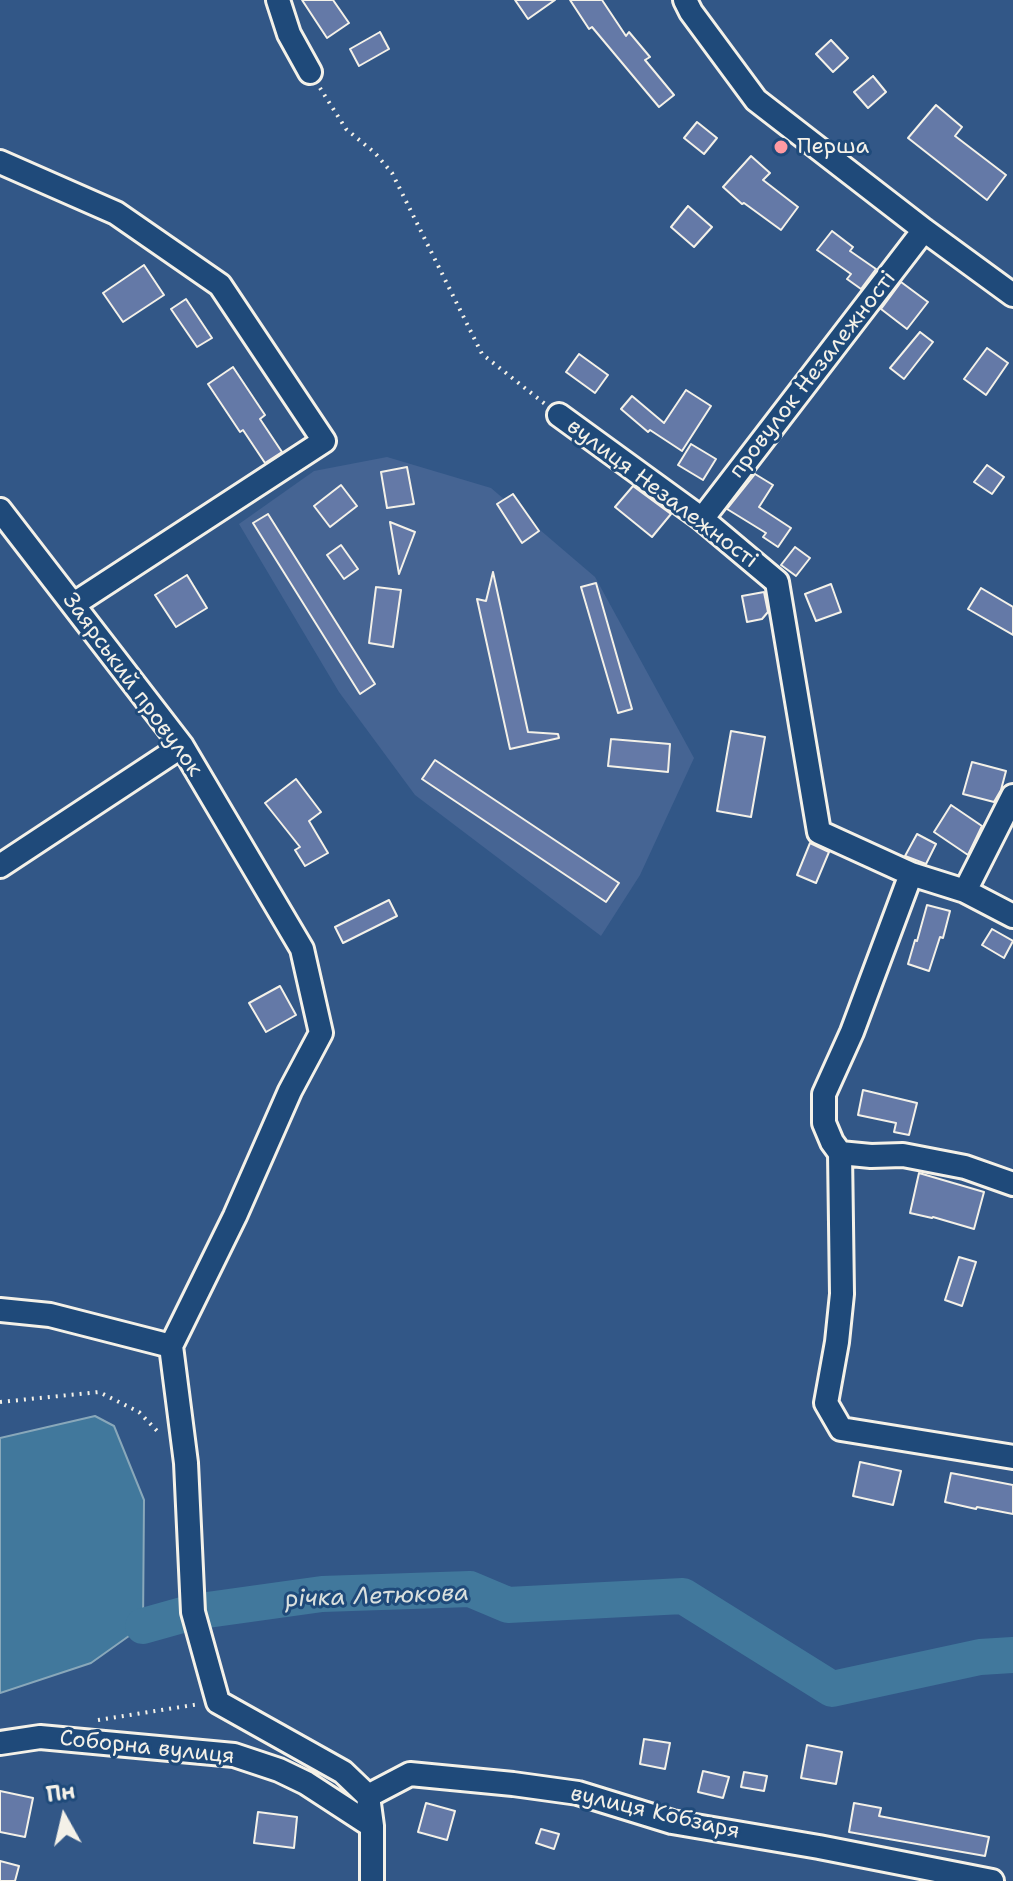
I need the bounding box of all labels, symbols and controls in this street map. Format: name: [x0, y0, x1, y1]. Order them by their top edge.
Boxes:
place label: Перша: [797, 134, 869, 160]
marker: Перша: [772, 138, 790, 156]
street label: провулок Незалежності: [724, 266, 902, 484]
street label: вулиця Незалежності: [561, 414, 763, 574]
street label: Заярський провулок: [57, 588, 207, 782]
water label: річка Летюкова: [285, 1579, 469, 1615]
street label: Соборна вулиця: [58, 1726, 236, 1770]
text: Пн: [44, 1776, 77, 1809]
north arrow: [24, 1777, 104, 1857]
street label: вулиця Кобзаря: [568, 1781, 742, 1845]

